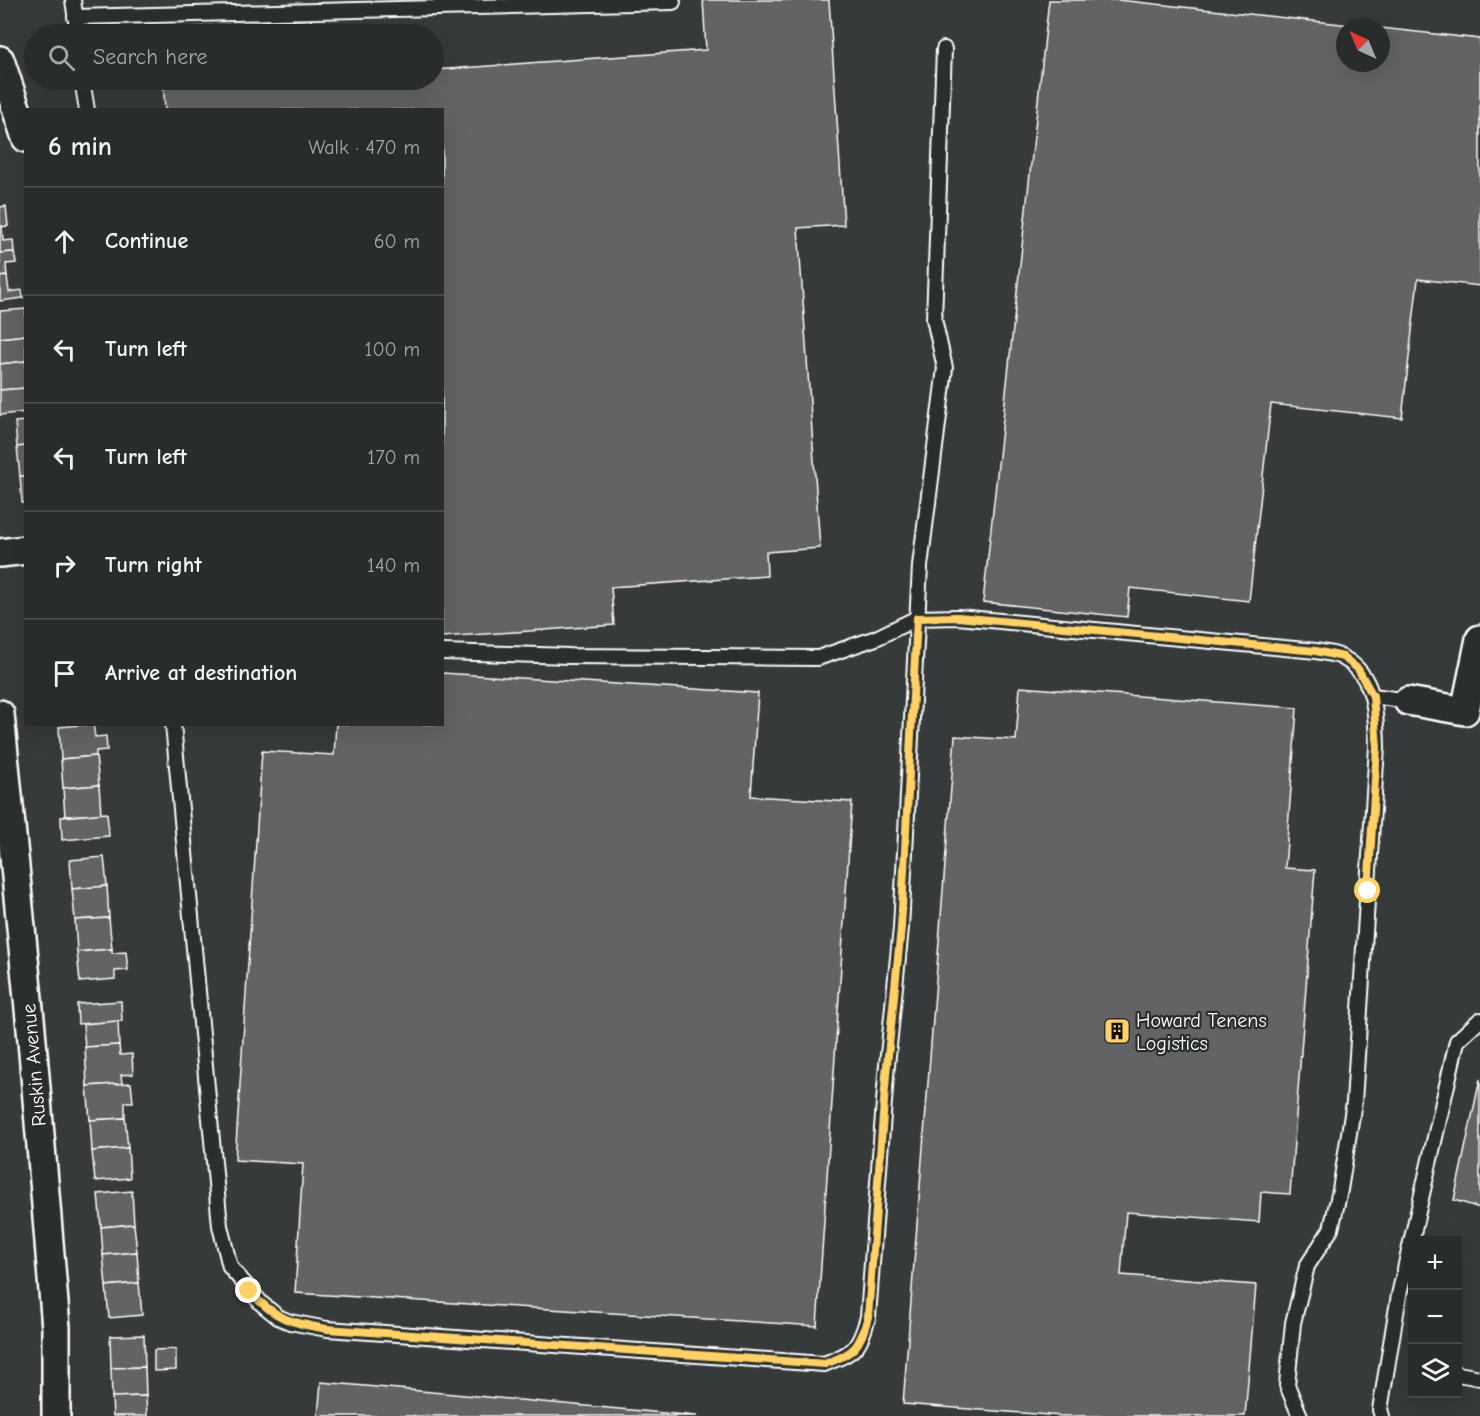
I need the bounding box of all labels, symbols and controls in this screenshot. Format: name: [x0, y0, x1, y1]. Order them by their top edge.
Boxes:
north arrow: [1336, 18, 1390, 72]
search box: [24, 24, 444, 90]
icon: search: [45, 41, 78, 74]
text: Search here: [93, 44, 208, 70]
text: 6 min: [48, 132, 112, 162]
text: Walk · 470 m: [308, 136, 420, 159]
icon: ahead: [48, 225, 81, 258]
text: Continue: [105, 228, 188, 254]
text: 60 m: [374, 230, 420, 253]
icon: left: [48, 333, 81, 366]
text: Turn left: [105, 336, 187, 362]
text: 100 m: [365, 338, 420, 361]
icon: left: [48, 441, 81, 474]
text: Turn left: [105, 444, 187, 470]
text: 170 m: [367, 446, 420, 469]
icon: right: [48, 549, 81, 582]
text: Turn right: [105, 552, 202, 578]
text: 140 m: [367, 554, 420, 577]
icon: arrive: [48, 657, 81, 690]
text: Arrive at destination: [105, 660, 297, 686]
route start: [1354, 877, 1380, 903]
street label: Ruskin Avenue: [17, 1003, 51, 1127]
place label: Howard Tenens Logistics: [1136, 1009, 1267, 1055]
building icon: Howard Tenens Logistics: [1102, 1016, 1132, 1046]
map controls: [1408, 1236, 1462, 1398]
button: +: [1408, 1236, 1462, 1290]
route end: [235, 1277, 261, 1303]
button: −: [1408, 1290, 1462, 1344]
button: layers: [1408, 1344, 1462, 1398]

